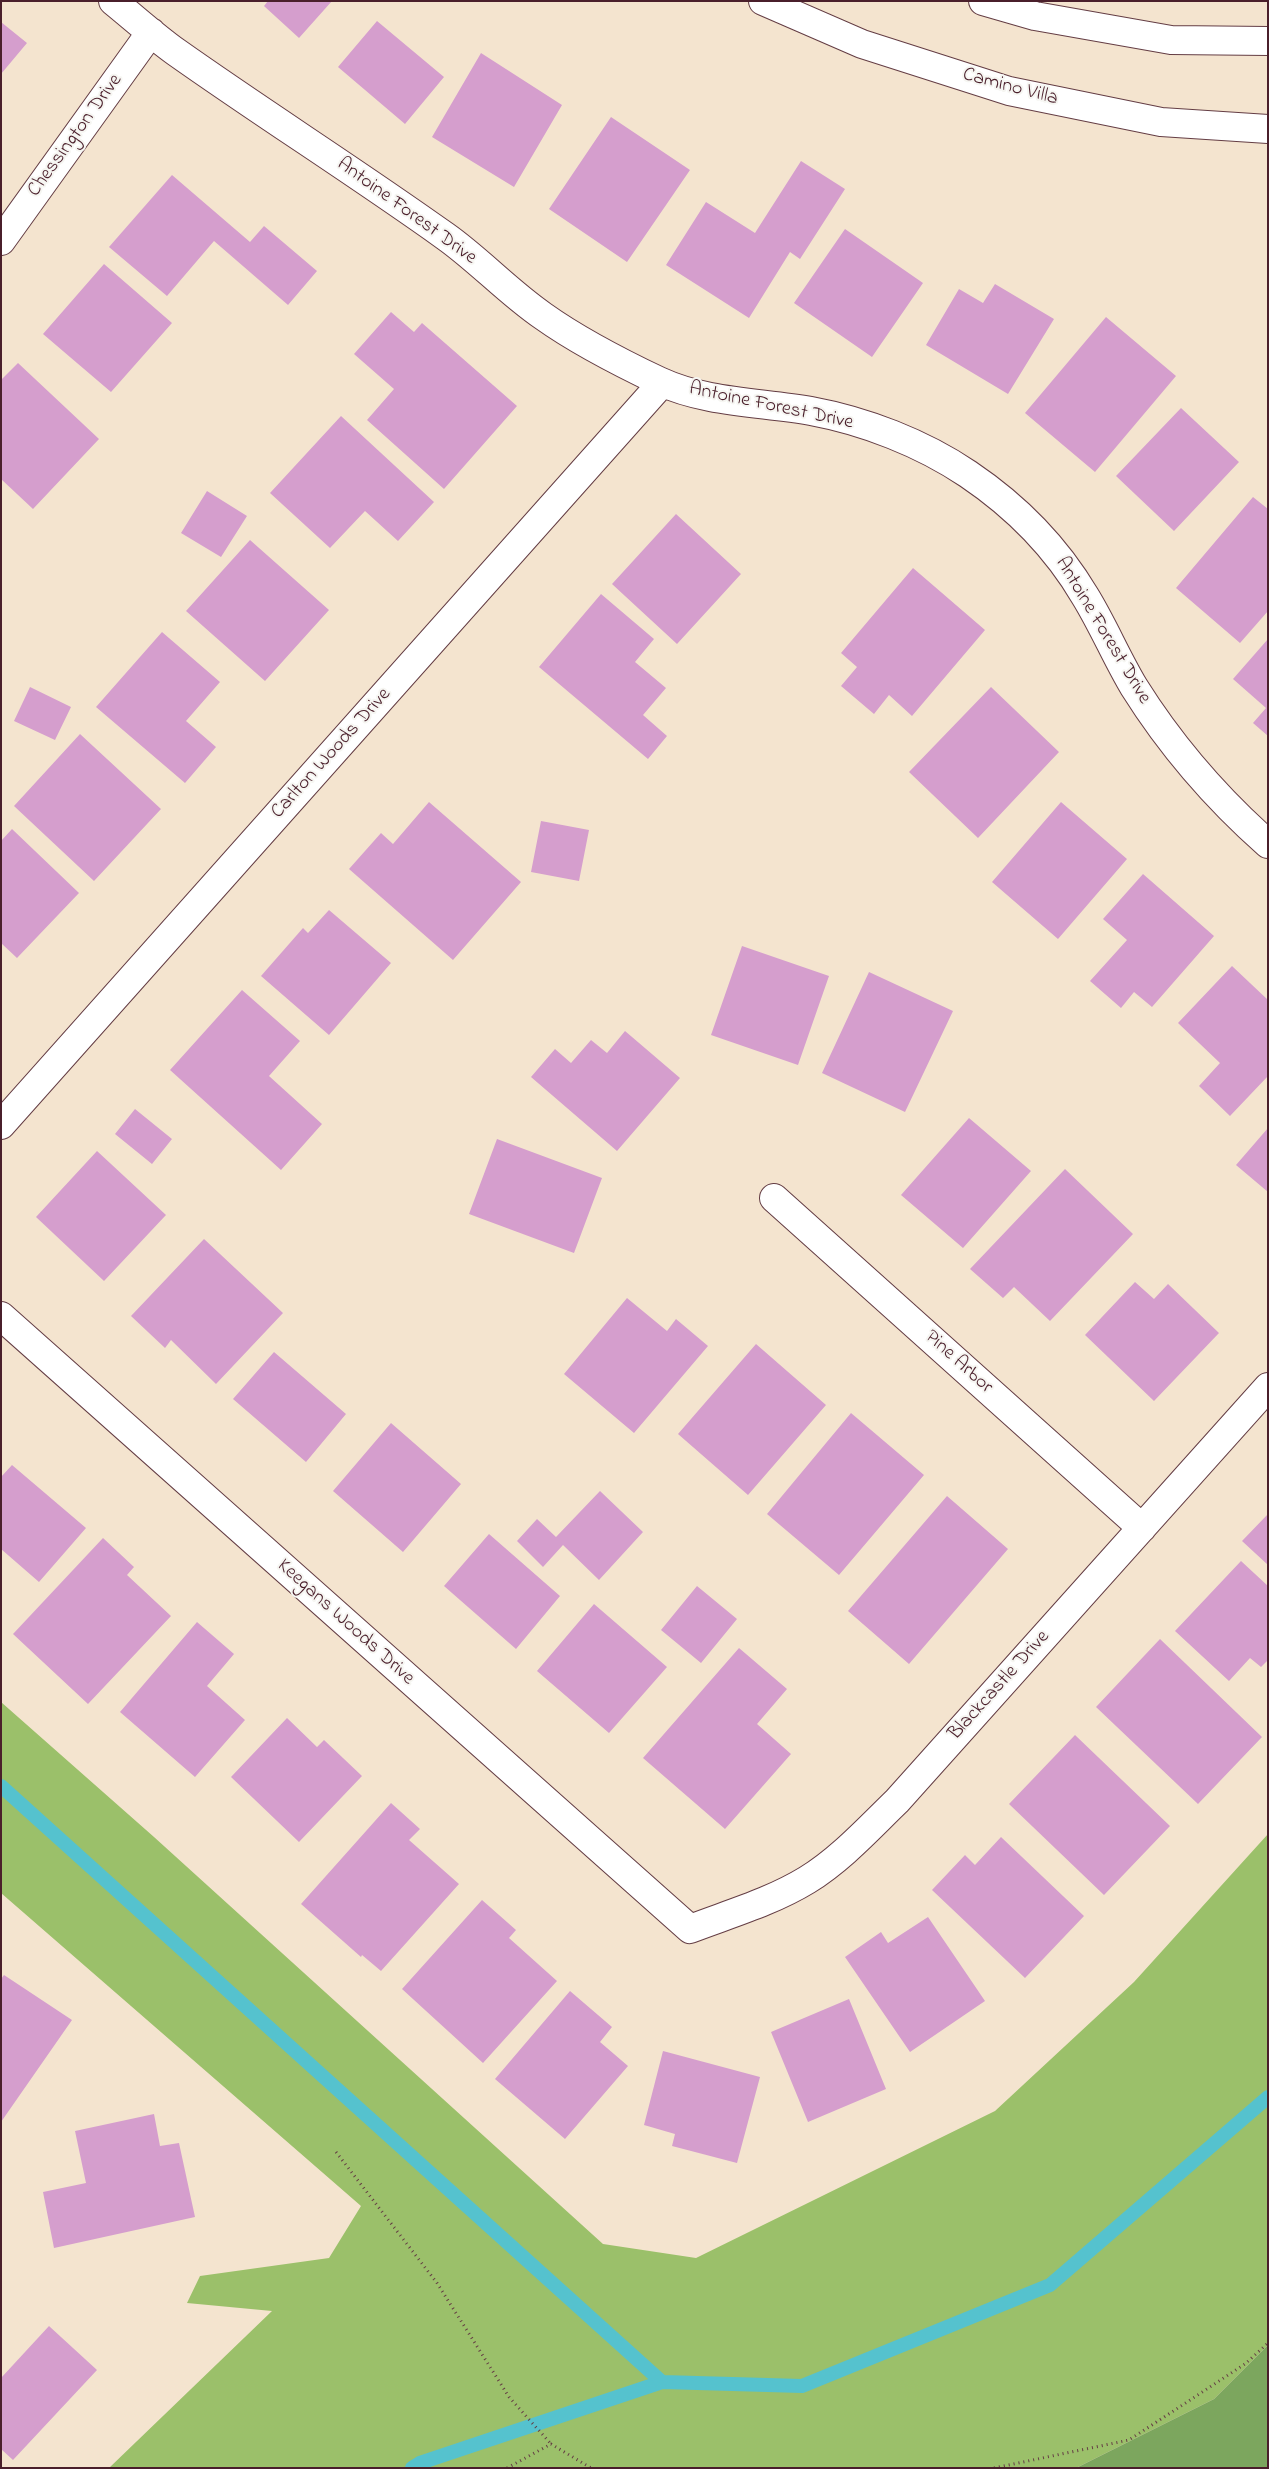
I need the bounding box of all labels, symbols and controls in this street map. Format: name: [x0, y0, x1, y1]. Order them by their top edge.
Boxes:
street label: Camino Villa: [960, 64, 1060, 112]
street label: Chessington Drive: [23, 70, 129, 202]
street label: Antoine Forest Drive: [331, 153, 481, 271]
street label: Antoine Forest Drive: [687, 378, 855, 436]
street label: Antoine Forest Drive: [1049, 553, 1155, 709]
street label: Carlton Woods Drive: [267, 684, 397, 824]
street label: Pine Arbor: [919, 1326, 997, 1400]
street label: Keegans Woods Drive: [271, 1555, 419, 1691]
street label: Blackcastle Drive: [944, 1626, 1056, 1746]

